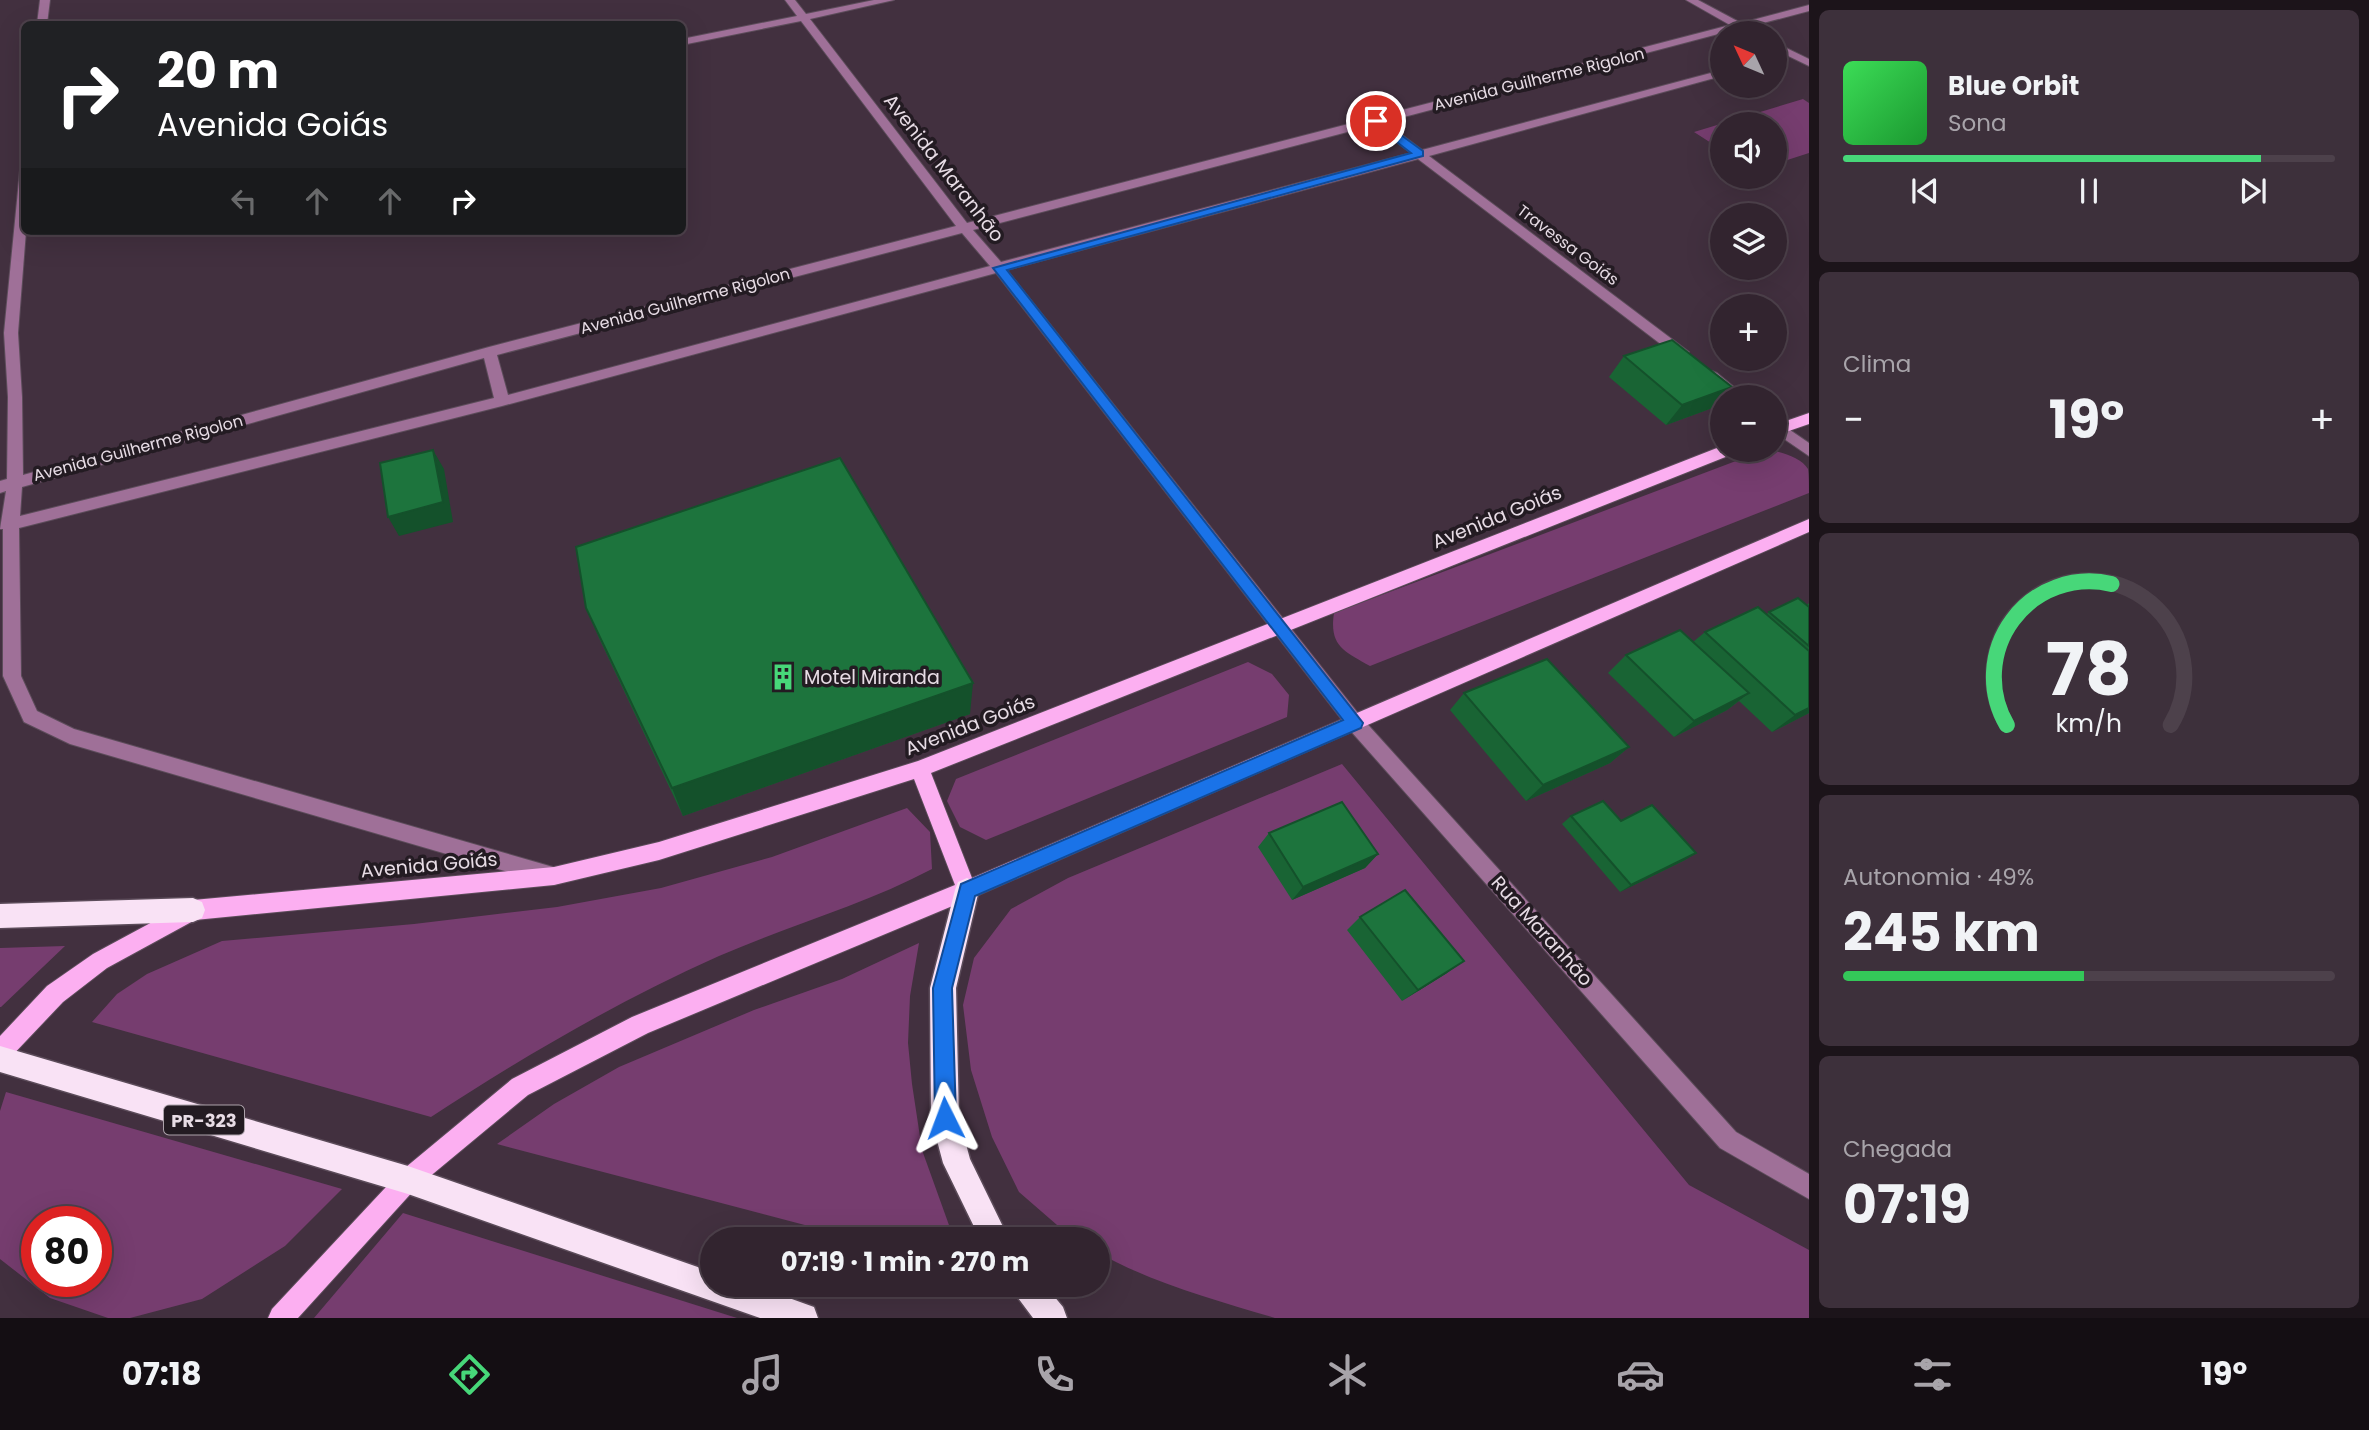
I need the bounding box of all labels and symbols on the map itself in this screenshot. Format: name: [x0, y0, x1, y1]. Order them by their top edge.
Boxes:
north arrow: [1710, 21, 1787, 98]
street label: Avenida Guilherme Rigolon: [1431, 42, 1647, 116]
street label: Avenida Maranhão: [878, 88, 1010, 248]
pin: [1346, 91, 1406, 151]
street label: Travessa Goiás: [1512, 199, 1624, 291]
street label: Avenida Guilherme Rigolon: [578, 262, 792, 340]
street label: Avenida Guilherme Rigolon: [31, 409, 245, 487]
street label: Avenida Goiás: [1428, 479, 1566, 555]
building icon: Motel Miranda: [768, 662, 798, 692]
place label: Motel Miranda: [804, 664, 940, 691]
street label: Avenida Goiás: [901, 688, 1039, 762]
street label: Avenida Goiás: [359, 846, 499, 884]
street label: Rua Maranhão: [1485, 870, 1599, 992]
position arrow: [908, 1081, 982, 1155]
road number: PR-323: [164, 1106, 244, 1134]
speed limit sign: 80: [21, 1206, 112, 1297]

